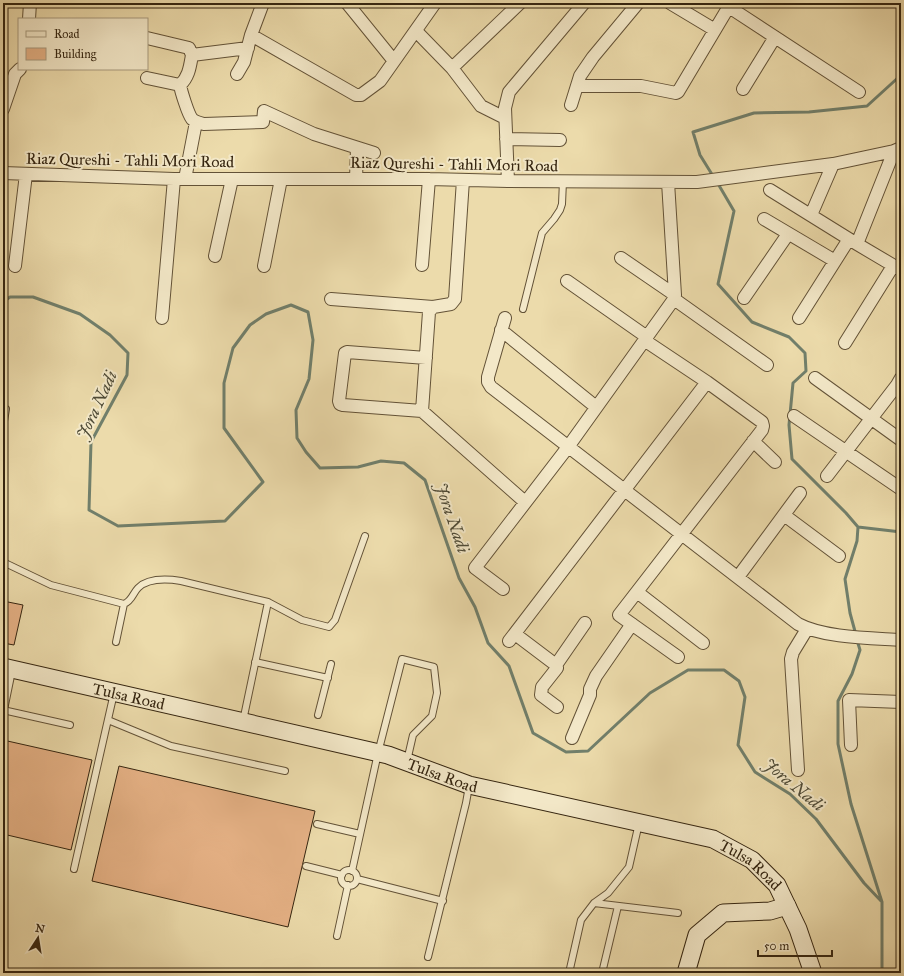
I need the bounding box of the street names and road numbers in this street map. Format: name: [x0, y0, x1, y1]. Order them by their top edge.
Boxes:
street label: Riaz Qureshi - Tahli Mori Road: [26, 149, 234, 171]
street label: Riaz Qureshi - Tahli Mori Road: [350, 153, 558, 175]
street label: Tulsa Road: [91, 678, 167, 713]
street label: Tulsa Road: [405, 753, 479, 796]
street label: Tulsa Road: [716, 835, 786, 894]

